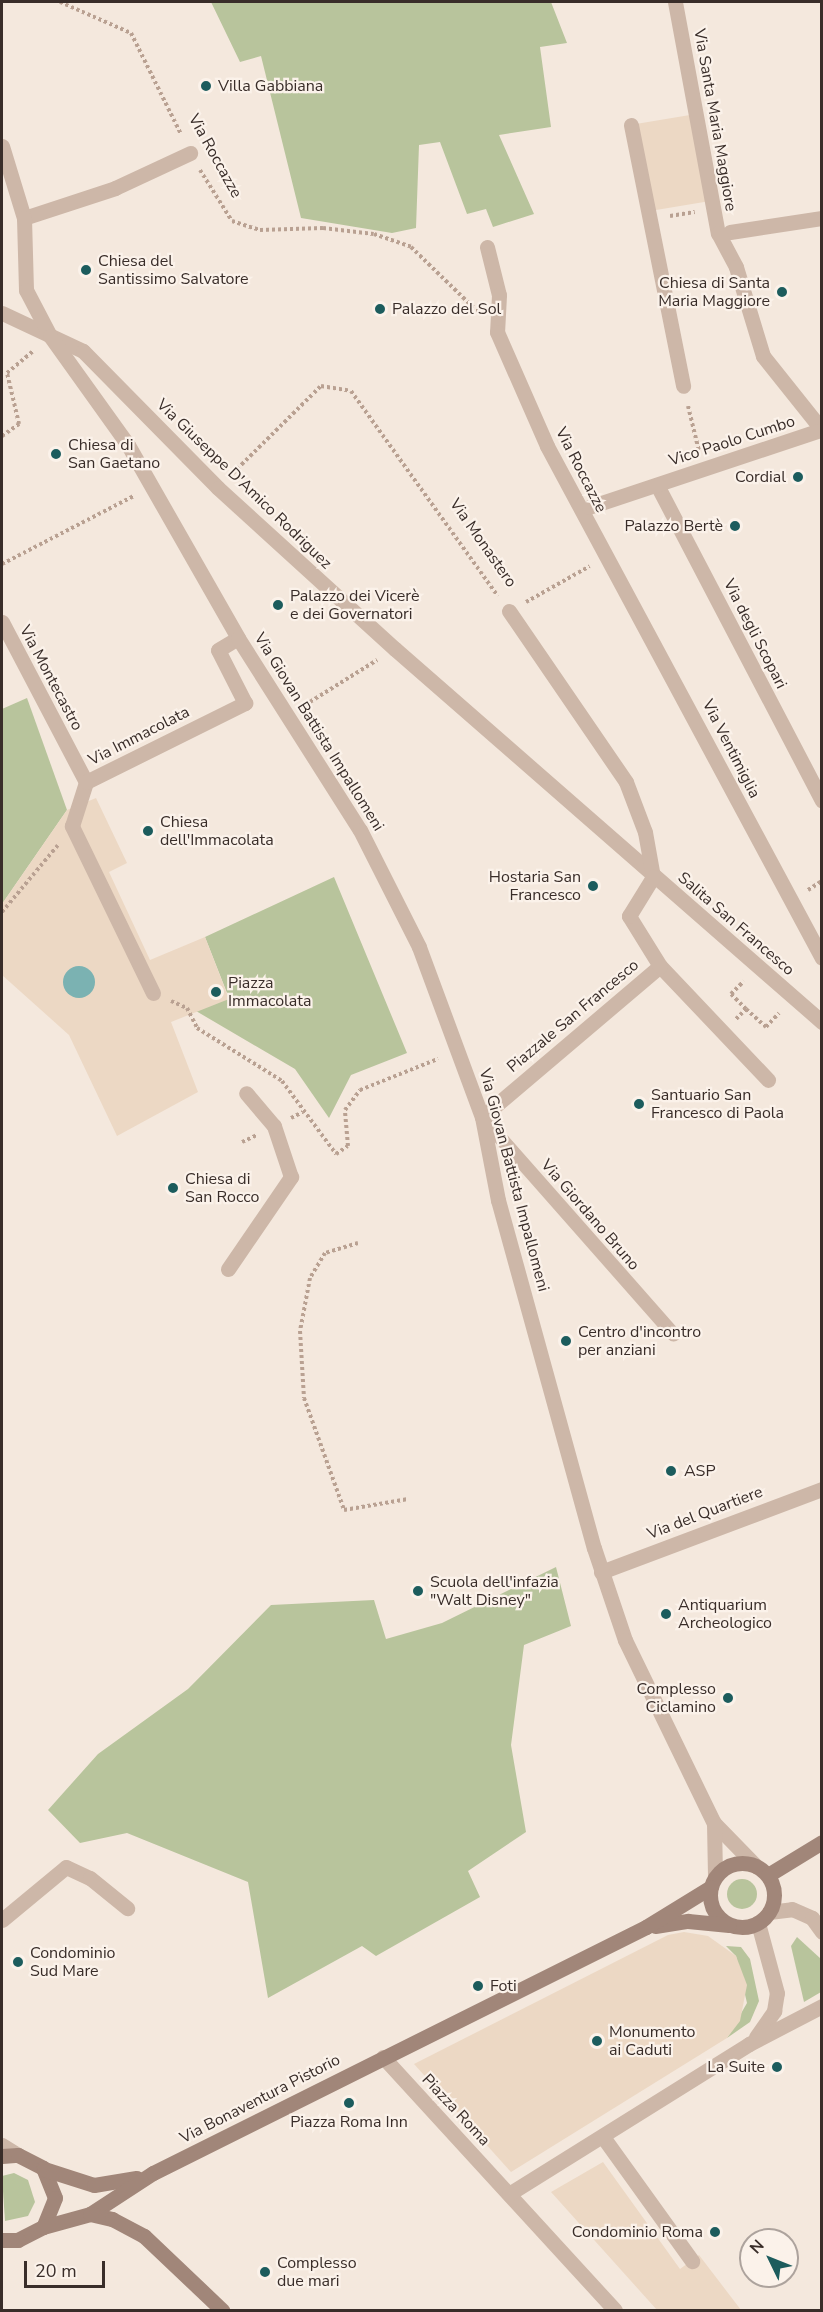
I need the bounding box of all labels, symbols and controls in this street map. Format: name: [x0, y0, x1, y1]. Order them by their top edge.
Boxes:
street label: Via Santa Maria Maggiore: [690, 27, 740, 213]
place label: Villa Gabbiana: [218, 76, 323, 96]
marker: Villa Gabbiana: [199, 79, 213, 93]
street label: Via Roccazze: [184, 111, 246, 201]
place label: Chiesa del Santissimo Salvatore: [98, 251, 249, 289]
marker: Chiesa del Santissimo Salvatore: [79, 263, 93, 277]
place label: Chiesa di Santa Maria Maggiore: [658, 273, 770, 311]
marker: Chiesa di Santa Maria Maggiore: [775, 285, 789, 299]
place label: Palazzo del Sol: [392, 299, 501, 319]
marker: Palazzo del Sol: [373, 302, 387, 316]
street label: Via Giuseppe D'Amico Rodriguez: [152, 395, 336, 573]
street label: Vico Paolo Cumbo: [667, 412, 797, 470]
street label: Via Roccazze: [551, 424, 611, 516]
place label: Chiesa di San Gaetano: [68, 435, 160, 473]
marker: Chiesa di San Gaetano: [49, 447, 63, 461]
place label: Cordial: [735, 467, 786, 487]
marker: Cordial: [791, 470, 805, 484]
street label: Via Monastero: [445, 495, 521, 591]
place label: Palazzo Bertè: [624, 516, 723, 536]
marker: Palazzo Bertè: [728, 519, 742, 533]
street label: Via degli Scopari: [719, 576, 791, 692]
place label: Palazzo dei Vicerè e dei Governatori: [290, 586, 419, 624]
marker: Palazzo dei Vicerè e dei Governatori: [271, 598, 285, 612]
street label: Via Montecastro: [15, 622, 87, 734]
street label: Via Giovan Battista Impallomeni: [250, 629, 388, 835]
street label: Via Ventimiglia: [698, 697, 764, 801]
street label: Via Immacolata: [85, 702, 193, 770]
place label: Chiesa dell'Immacolata: [160, 812, 274, 850]
marker: Chiesa dell'Immacolata: [141, 824, 155, 838]
place label: Hostaria San Francesco: [489, 867, 581, 905]
street label: Salita San Francesco: [674, 868, 798, 980]
marker: Hostaria San Francesco: [586, 879, 600, 893]
street label: Piazzale San Francesco: [503, 955, 643, 1077]
place label: Piazza Immacolata: [228, 973, 311, 1011]
marker: Piazza Immacolata: [209, 985, 223, 999]
street label: Via Giovan Battista Impallomeni: [475, 1066, 553, 1294]
place label: Santuario San Francesco di Paola: [651, 1085, 784, 1123]
marker: Santuario San Francesco di Paola: [632, 1097, 646, 1111]
street label: Via Giordano Bruno: [537, 1156, 643, 1274]
place label: Chiesa di San Rocco: [185, 1169, 259, 1207]
marker: Chiesa di San Rocco: [166, 1181, 180, 1195]
place label: Centro d'incontro per anziani: [578, 1322, 701, 1360]
marker: Centro d'incontro per anziani: [559, 1334, 573, 1348]
place label: ASP: [684, 1461, 716, 1481]
marker: ASP: [662, 1462, 680, 1480]
street label: Via del Quartiere: [645, 1482, 765, 1544]
place label: Scuola dell'infazia "Walt Disney": [430, 1572, 559, 1610]
marker: Scuola dell'infazia "Walt Disney": [411, 1584, 425, 1598]
place label: Antiquarium Archeologico: [678, 1595, 772, 1633]
marker: Antiquarium Archeologico: [659, 1607, 673, 1621]
place label: Complesso Ciclamino: [636, 1679, 716, 1717]
marker: Complesso Ciclamino: [721, 1691, 735, 1705]
place label: Condominio Sud Mare: [30, 1943, 116, 1981]
marker: Condominio Sud Mare: [11, 1955, 25, 1969]
place label: Foti: [490, 1976, 517, 1996]
marker: Foti: [471, 1979, 485, 1993]
place label: Monumento ai Caduti: [609, 2022, 695, 2060]
marker: Monumento ai Caduti: [590, 2034, 604, 2048]
street label: Via Bonaventura Pistorio: [177, 2050, 343, 2148]
place label: La Suite: [707, 2057, 765, 2077]
marker: La Suite: [770, 2060, 784, 2074]
street label: Piazza Roma: [418, 2070, 494, 2150]
marker: Piazza Roma Inn: [342, 2096, 356, 2110]
place label: Piazza Roma Inn: [290, 2112, 408, 2132]
place label: Condominio Roma: [572, 2222, 703, 2242]
marker: Condominio Roma: [708, 2225, 722, 2239]
north arrow: [739, 2228, 799, 2288]
text: N: [745, 2235, 769, 2259]
scale bar: [27, 2249, 108, 2287]
place label: Complesso due mari: [277, 2253, 357, 2291]
text: 20 m: [35, 2259, 77, 2283]
marker: Complesso due mari: [258, 2265, 272, 2279]

